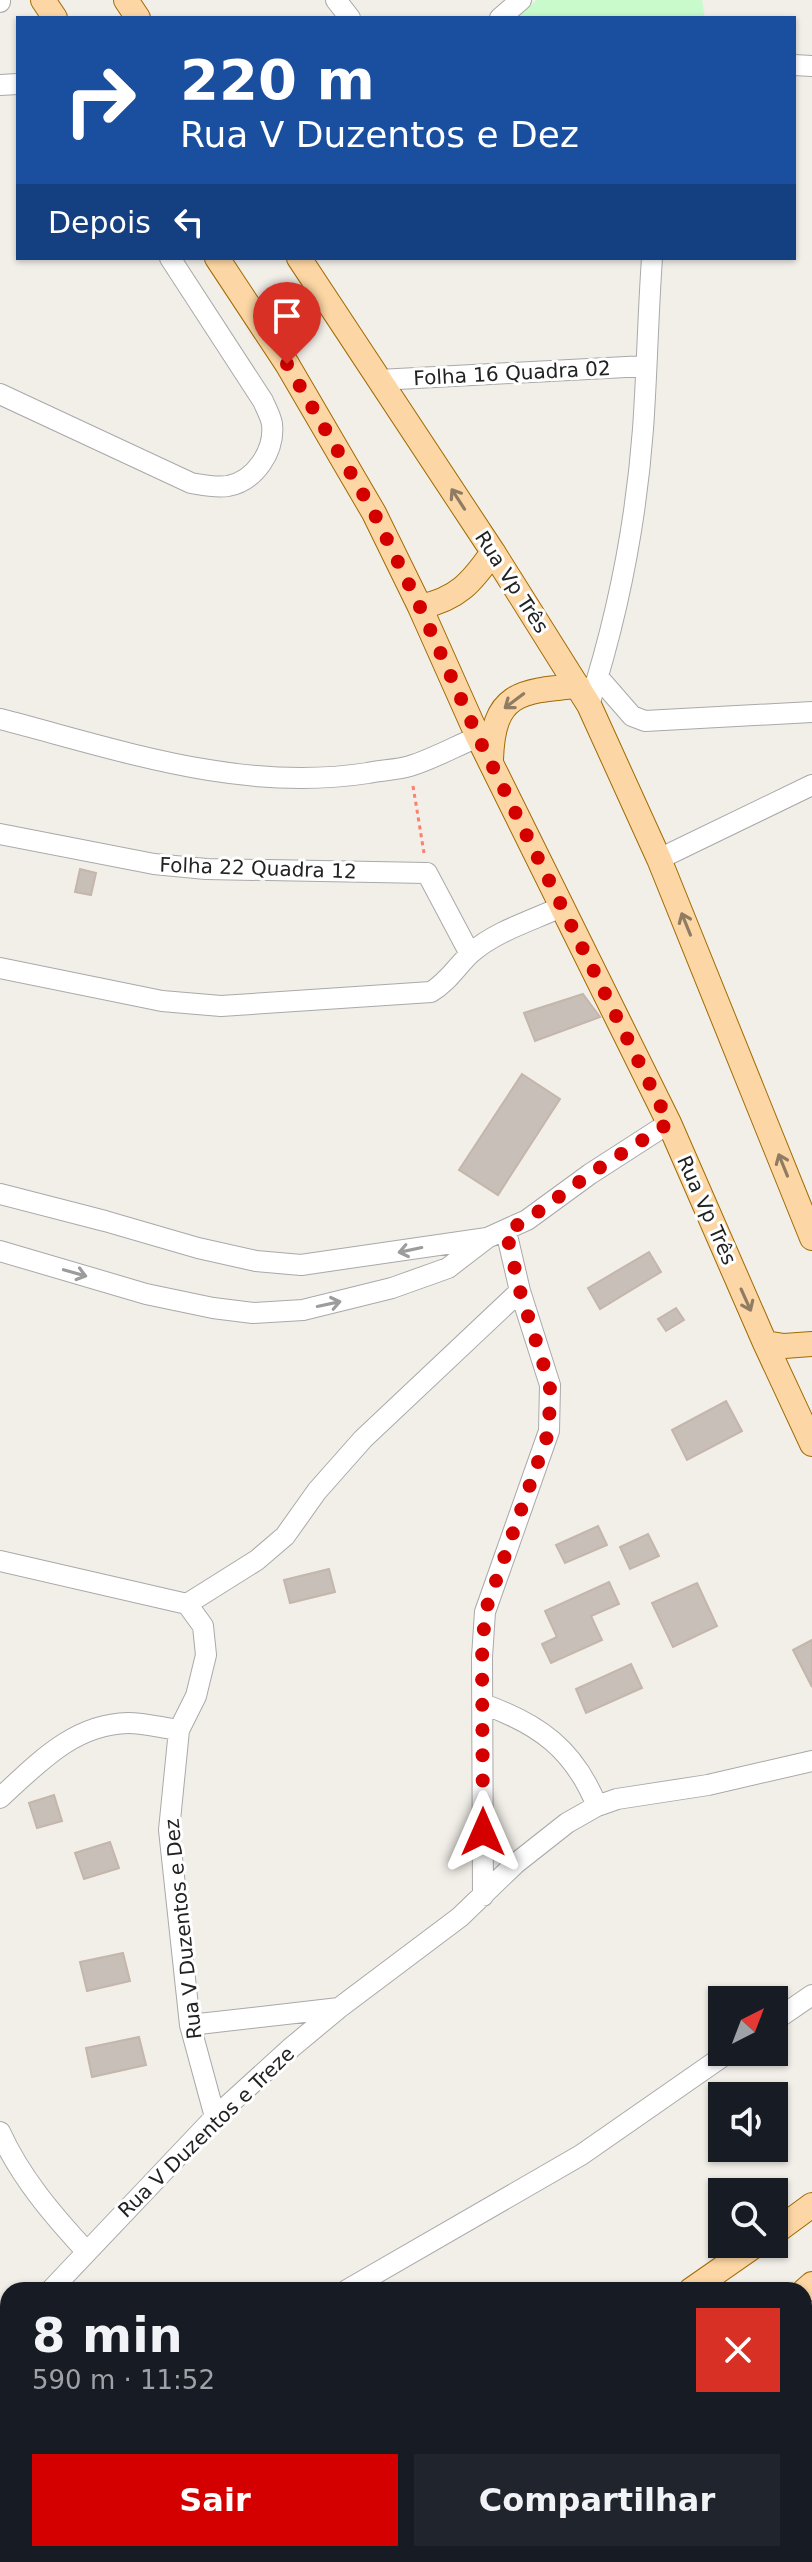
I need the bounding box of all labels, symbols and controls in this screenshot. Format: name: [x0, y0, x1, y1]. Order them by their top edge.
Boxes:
text: 220 m: [180, 47, 375, 112]
icon: right: [48, 48, 152, 152]
text: Rua V Duzentos e Dez: [180, 114, 579, 155]
icon: left: [167, 200, 211, 244]
text: Depois: [48, 205, 151, 240]
pin: [253, 282, 321, 364]
icon: arrive: [265, 294, 309, 338]
street label: Folha 16 Quadra 02: [413, 356, 611, 390]
one-way arrow: [450, 488, 466, 510]
street label: Rua Vp Três: [470, 526, 554, 638]
one-way arrow: [504, 692, 525, 709]
street label: Folha 22 Quadra 12: [159, 853, 357, 883]
one-way arrow: [678, 912, 692, 937]
street label: Rua Vp Três: [672, 1152, 742, 1268]
one-way arrow: [775, 1153, 789, 1178]
one-way arrow: [398, 1243, 424, 1258]
one-way arrow: [61, 1266, 87, 1281]
one-way arrow: [739, 1287, 754, 1312]
one-way arrow: [316, 1296, 342, 1311]
position arrow: [441, 1790, 525, 1874]
street label: Rua V Duzentos e Dez: [159, 1818, 207, 2040]
north arrow: [708, 1986, 788, 2066]
map controls: [708, 1986, 788, 2258]
street label: Rua V Duzentos e Treze: [113, 2042, 299, 2222]
button: sound: [708, 2082, 788, 2162]
button: search: [708, 2178, 788, 2258]
text: 8 min: [32, 2307, 183, 2363]
button: close: [696, 2308, 780, 2392]
text: 590 m · 11:52: [32, 2365, 215, 2395]
button: Sair: [32, 2454, 398, 2546]
button: Compartilhar: [414, 2454, 780, 2546]

